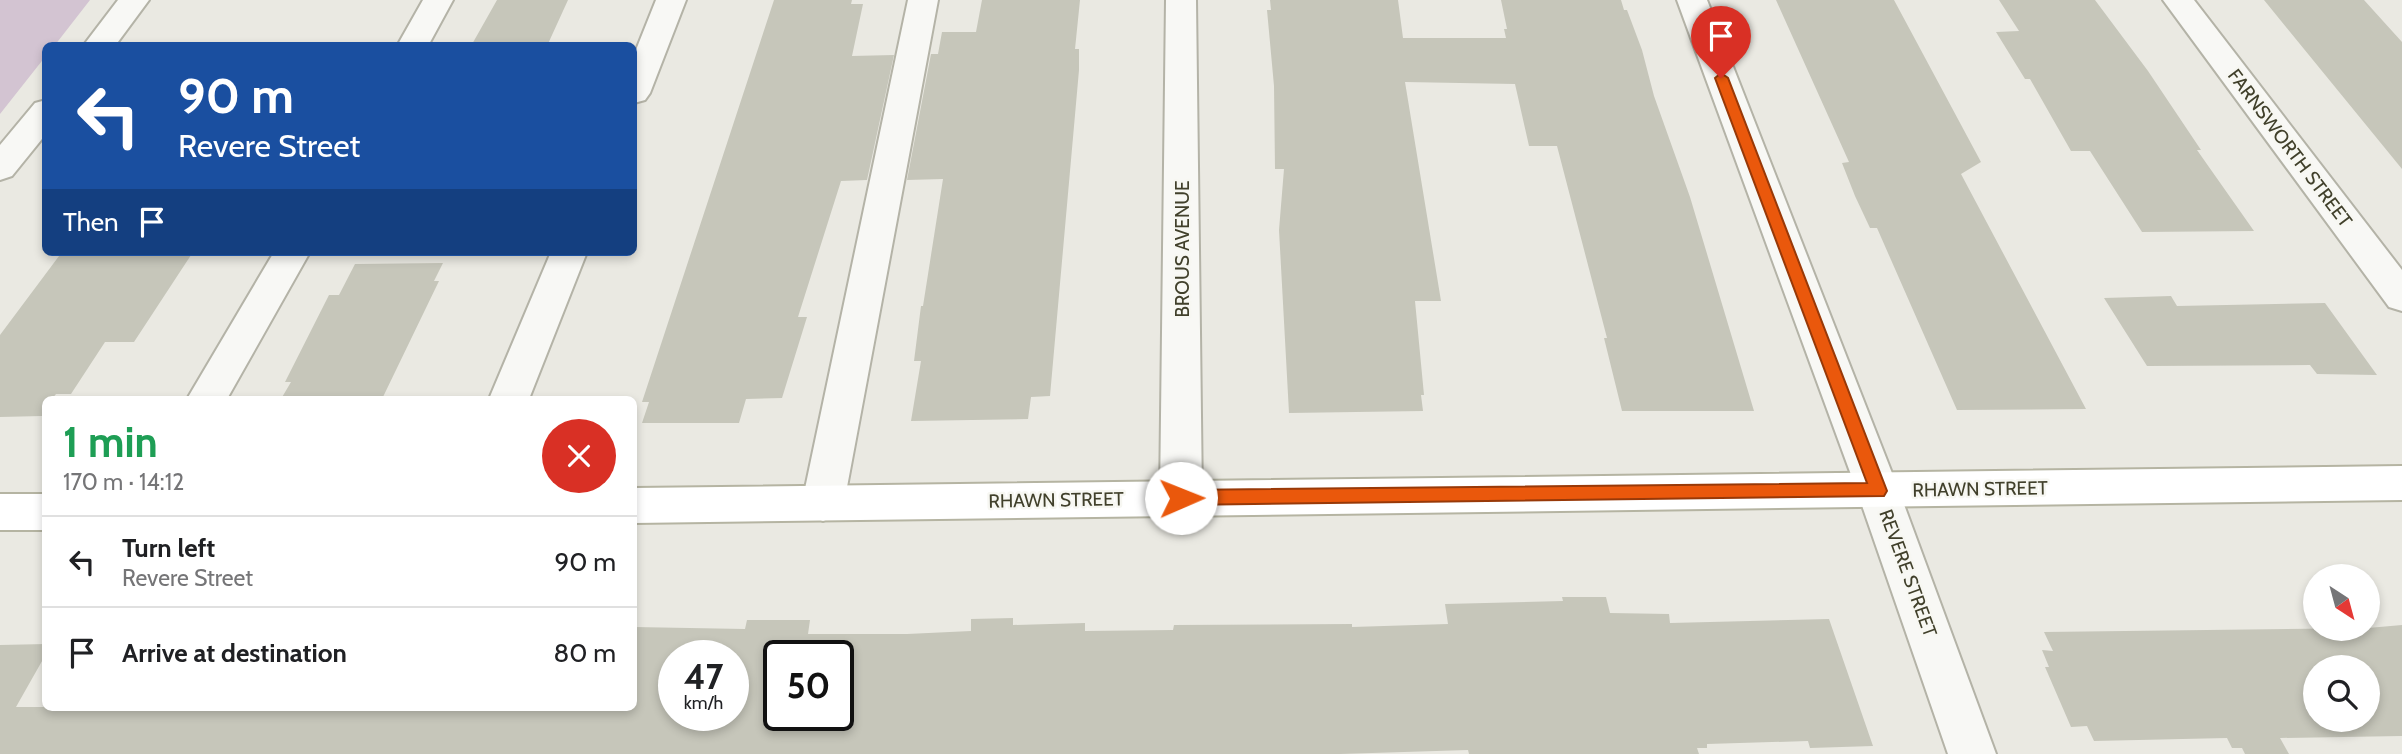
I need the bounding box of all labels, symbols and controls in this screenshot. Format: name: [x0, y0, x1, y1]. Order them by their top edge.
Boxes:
pin: [1691, 6, 1751, 78]
icon: arrive: [1702, 17, 1740, 55]
street label: FARNSWORTH STREET: [2223, 64, 2357, 232]
text: 90 m: [178, 66, 294, 125]
icon: left: [63, 70, 154, 161]
text: Revere Street: [178, 126, 360, 165]
street label: BROUS AVENUE: [1171, 180, 1194, 318]
icon: arrive: [133, 203, 171, 241]
text: Then: [63, 206, 119, 238]
text: 1 min: [63, 416, 158, 468]
button: close: [542, 419, 616, 493]
position arrow: [1144, 461, 1218, 535]
text: 170 m · 14:12: [63, 468, 184, 496]
street label: RHAWN STREET: [1912, 476, 2048, 502]
street label: RHAWN STREET: [988, 487, 1124, 513]
street label: REVERE STREET: [1874, 506, 1942, 640]
text: Turn left: [122, 532, 215, 564]
icon: left: [63, 543, 101, 581]
text: 90 m: [554, 546, 616, 578]
text: Revere Street: [122, 564, 253, 592]
north arrow: [2303, 564, 2380, 640]
map controls: [2303, 564, 2380, 732]
icon: arrive: [63, 634, 101, 672]
text: Arrive at destination: [122, 637, 347, 669]
text: 80 m: [553, 637, 616, 669]
speed limit sign: 50: [763, 640, 854, 731]
text: 47: [684, 655, 723, 698]
button: search: [2303, 655, 2380, 732]
text: km/h: [684, 692, 723, 714]

